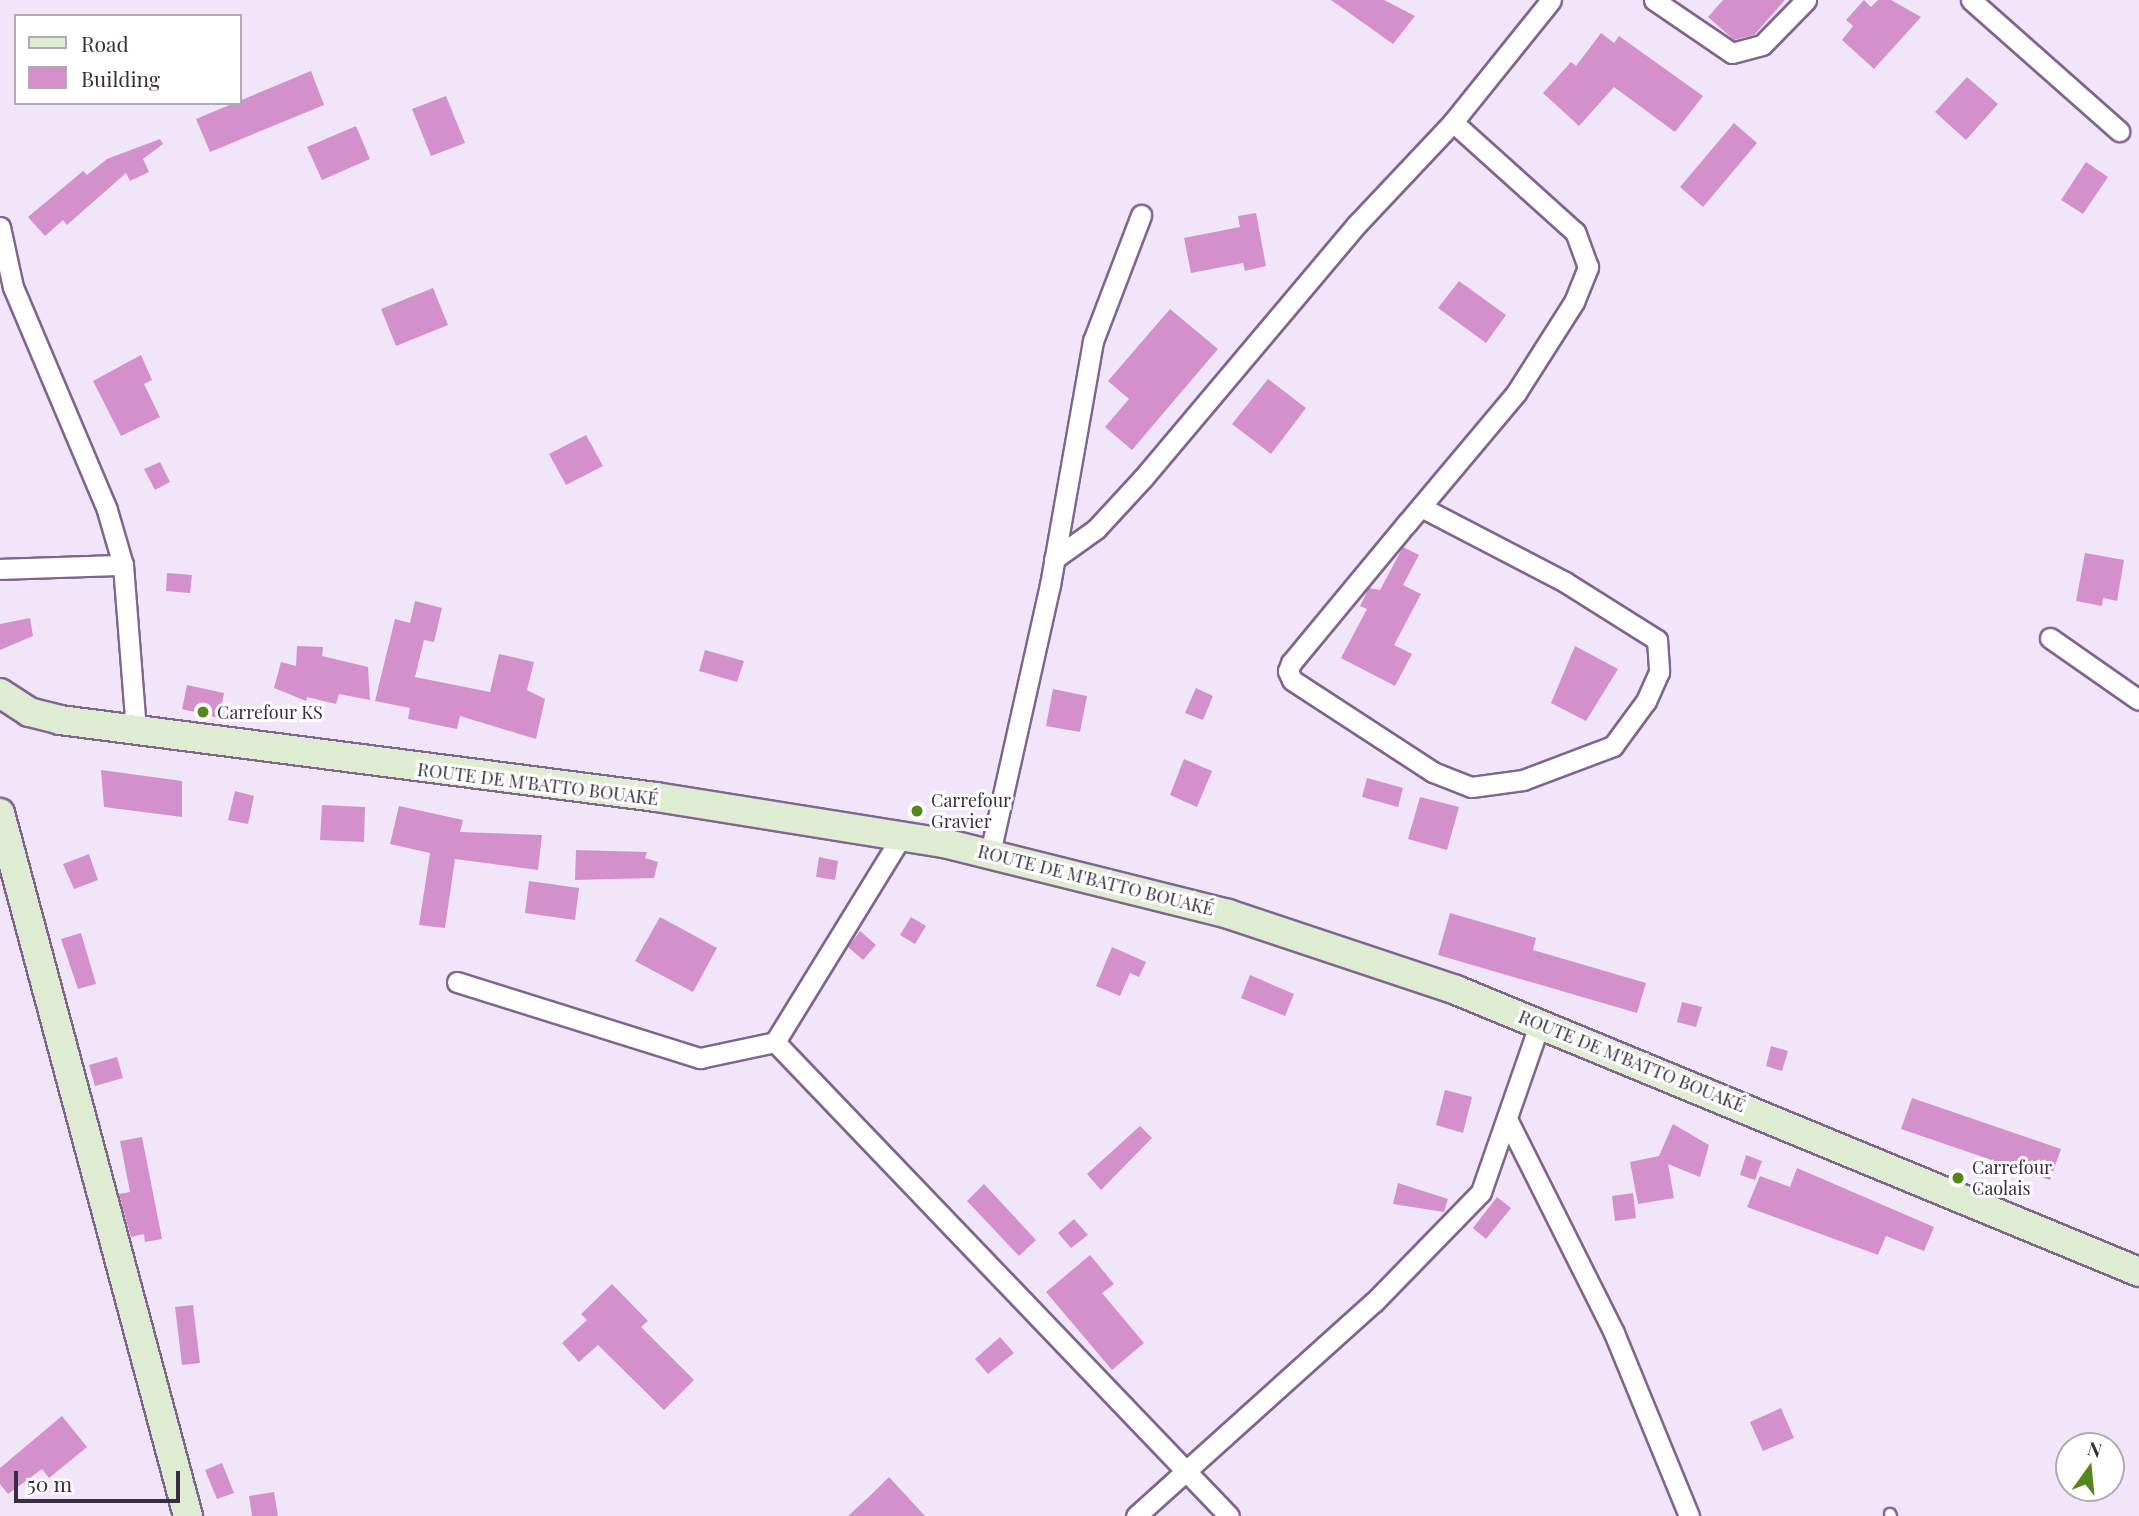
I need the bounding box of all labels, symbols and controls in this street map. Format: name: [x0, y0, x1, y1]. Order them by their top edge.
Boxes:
legend: [14, 14, 242, 105]
text: Road: [81, 29, 129, 57]
text: Building: [81, 64, 160, 92]
place label: Carrefour KS: [217, 701, 323, 723]
marker: Carrefour KS: [195, 704, 211, 720]
street label: ROUTE DE M'BATTO BOUAKÉ: [416, 758, 660, 810]
place label: Carrefour Gravier: [931, 790, 1011, 832]
marker: Carrefour Gravier: [909, 803, 925, 819]
street label: ROUTE DE M'BATTO BOUAKÉ: [976, 840, 1216, 920]
street label: ROUTE DE M'BATTO BOUAKÉ: [1515, 1006, 1749, 1116]
place label: Carrefour Caolais: [1972, 1157, 2052, 1200]
marker: Carrefour Caolais: [1950, 1170, 1966, 1186]
north arrow: [2055, 1432, 2125, 1502]
text: N: [2085, 1434, 2105, 1463]
scale bar: [18, 1456, 184, 1500]
text: 50 m: [27, 1469, 72, 1497]

